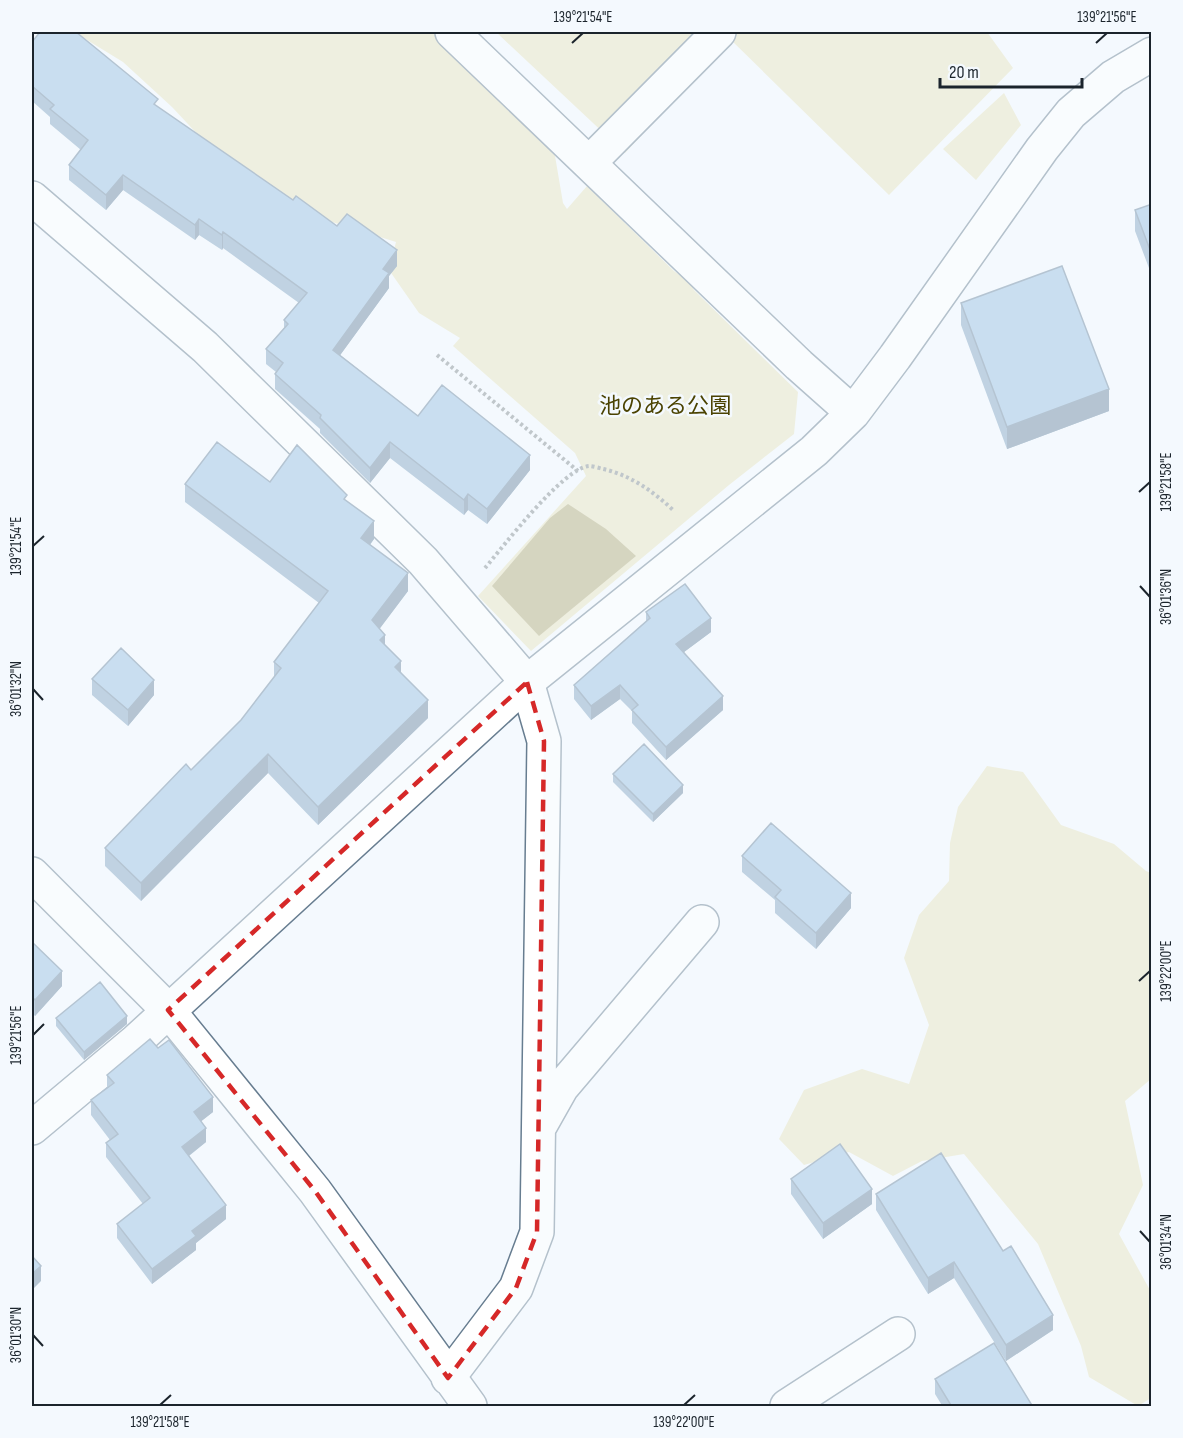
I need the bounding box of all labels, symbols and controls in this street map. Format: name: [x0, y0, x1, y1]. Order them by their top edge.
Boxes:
text: 139°21'54"E: [553, 8, 613, 27]
text: 139°21'56"E: [1077, 8, 1137, 27]
scale bar: [940, 51, 1082, 89]
text: 20 m: [949, 62, 979, 83]
park label: 池のある公園: [599, 393, 731, 420]
text: 139°21'58"E: [1157, 452, 1176, 512]
text: 139°21'54"E: [7, 516, 26, 576]
text: 36°01'36"N: [1157, 569, 1176, 625]
text: 36°01'32"N: [7, 661, 26, 717]
text: 139°22'00"E: [1157, 940, 1176, 1002]
text: 139°21'56"E: [7, 1005, 26, 1065]
text: 36°01'34"N: [1157, 1214, 1176, 1270]
text: 36°01'30"N: [7, 1307, 26, 1363]
text: 139°21'58"E: [130, 1413, 190, 1432]
text: 139°22'00"E: [653, 1413, 715, 1432]

